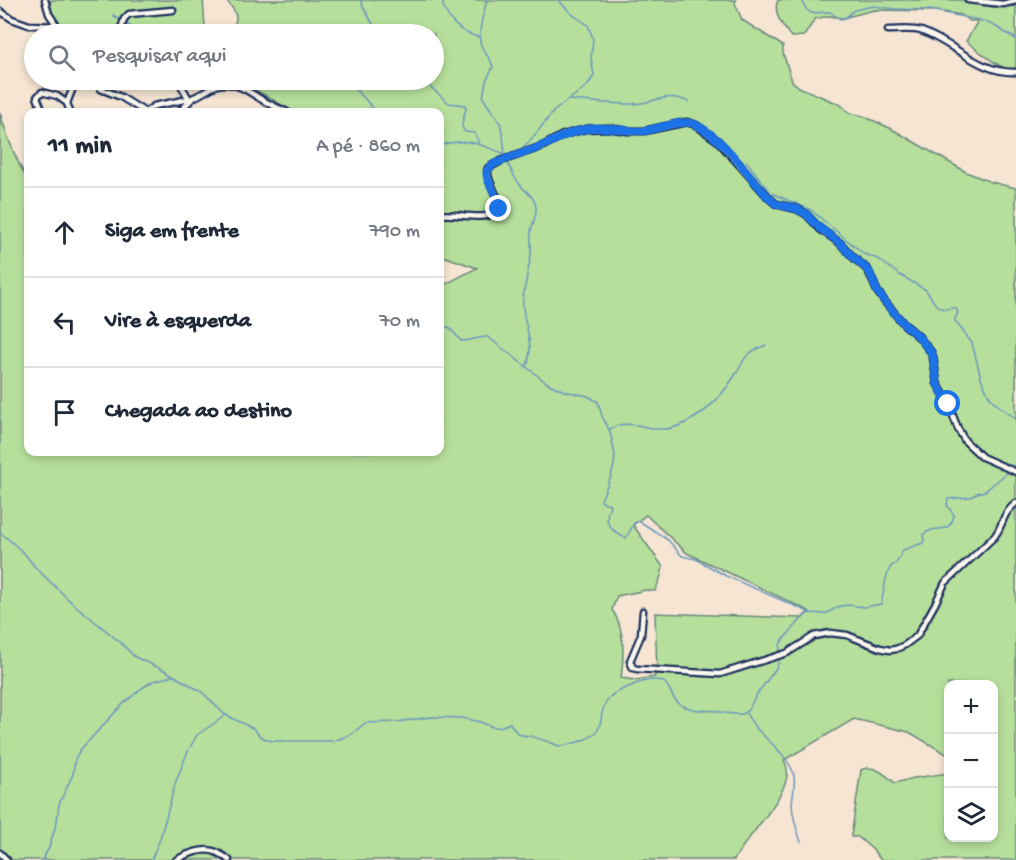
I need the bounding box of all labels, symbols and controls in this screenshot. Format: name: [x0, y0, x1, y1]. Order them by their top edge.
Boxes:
search box: [24, 24, 444, 90]
icon: search: [45, 41, 78, 74]
text: Pesquisar aqui: [93, 44, 227, 70]
text: 11 min: [48, 132, 112, 163]
text: A pé · 860 m: [316, 136, 420, 159]
route end: [485, 195, 511, 221]
icon: ahead: [48, 216, 81, 249]
text: Siga em frente: [105, 219, 239, 245]
text: 790 m: [369, 221, 420, 244]
icon: left: [48, 306, 81, 339]
text: Vire à esquerda: [105, 309, 251, 335]
text: 70 m: [379, 311, 420, 334]
route start: [934, 390, 960, 416]
icon: arrive: [48, 396, 81, 429]
text: Chegada ao destino: [105, 399, 292, 425]
map controls: [944, 680, 998, 842]
button: +: [944, 680, 998, 734]
button: −: [944, 734, 998, 788]
button: layers: [944, 788, 998, 842]

